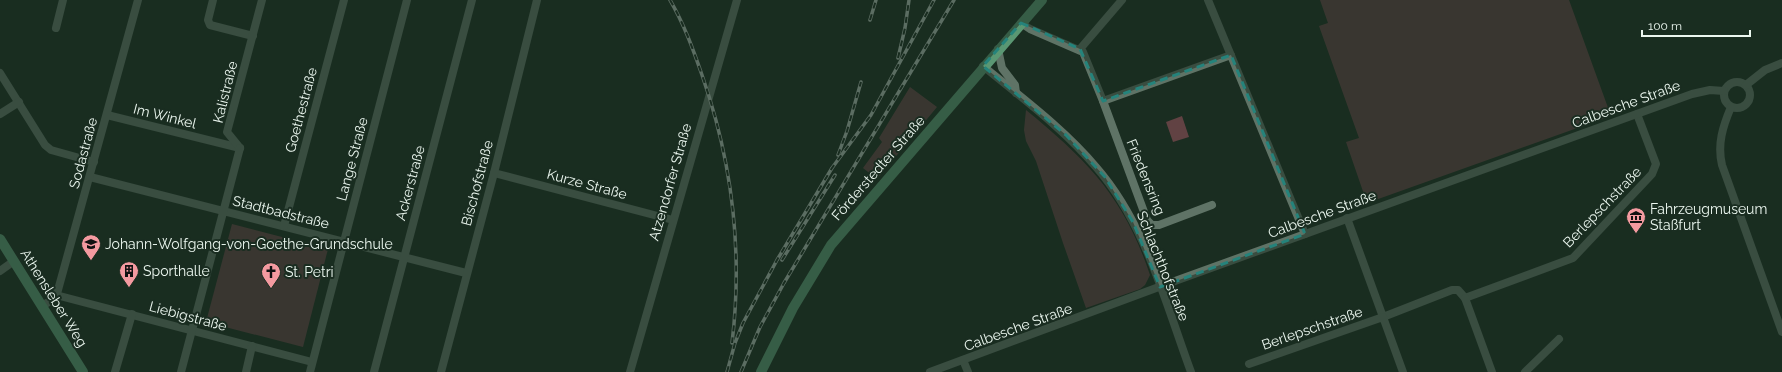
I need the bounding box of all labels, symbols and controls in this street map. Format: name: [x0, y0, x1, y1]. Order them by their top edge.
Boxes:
scale bar: [1642, 12, 1750, 38]
text: 100 m: [1648, 19, 1682, 33]
street label: Kalistraße: [210, 59, 240, 125]
street label: Goethestraße: [282, 66, 320, 154]
street label: Calbesche Straße: [1570, 77, 1682, 131]
street label: Im Winkel: [132, 100, 198, 132]
street label: Förderstedter Straße: [828, 112, 928, 224]
street label: Lange Straße: [333, 115, 371, 203]
street label: Sodastraße: [66, 116, 100, 190]
street label: Atzendorfer Straße: [646, 122, 694, 242]
street label: Friedensring: [1123, 137, 1169, 217]
street label: Bischofstraße: [458, 139, 496, 227]
street label: Ackerstraße: [392, 144, 428, 222]
street label: Berlepschstraße: [1560, 163, 1644, 251]
street label: Kurze Straße: [545, 166, 629, 202]
street label: Calbesche Straße: [1266, 187, 1378, 241]
street label: Stadtbadstraße: [231, 192, 331, 232]
place label: Fahrzeugmuseum Staßfurt: [1650, 201, 1767, 233]
museum icon: Fahrzeugmuseum Staßfurt: [1625, 206, 1647, 234]
street label: Schlachthofstraße: [1134, 209, 1192, 323]
school or university icon: Johann-Wolfgang-von-Goethe-Grundschule: [80, 233, 102, 261]
place label: Johann-Wolfgang-von-Goethe-Grundschule: [105, 236, 393, 252]
street label: Athensleber Weg: [17, 246, 91, 350]
building icon: Sporthalle: [118, 260, 140, 288]
church icon: St. Petri: [260, 261, 282, 289]
place label: Sporthalle: [143, 263, 210, 279]
place label: St. Petri: [285, 264, 334, 280]
street label: Liebigstraße: [147, 298, 229, 334]
street label: Calbesche Straße: [962, 300, 1074, 354]
street label: Berlepschstraße: [1259, 303, 1365, 353]

